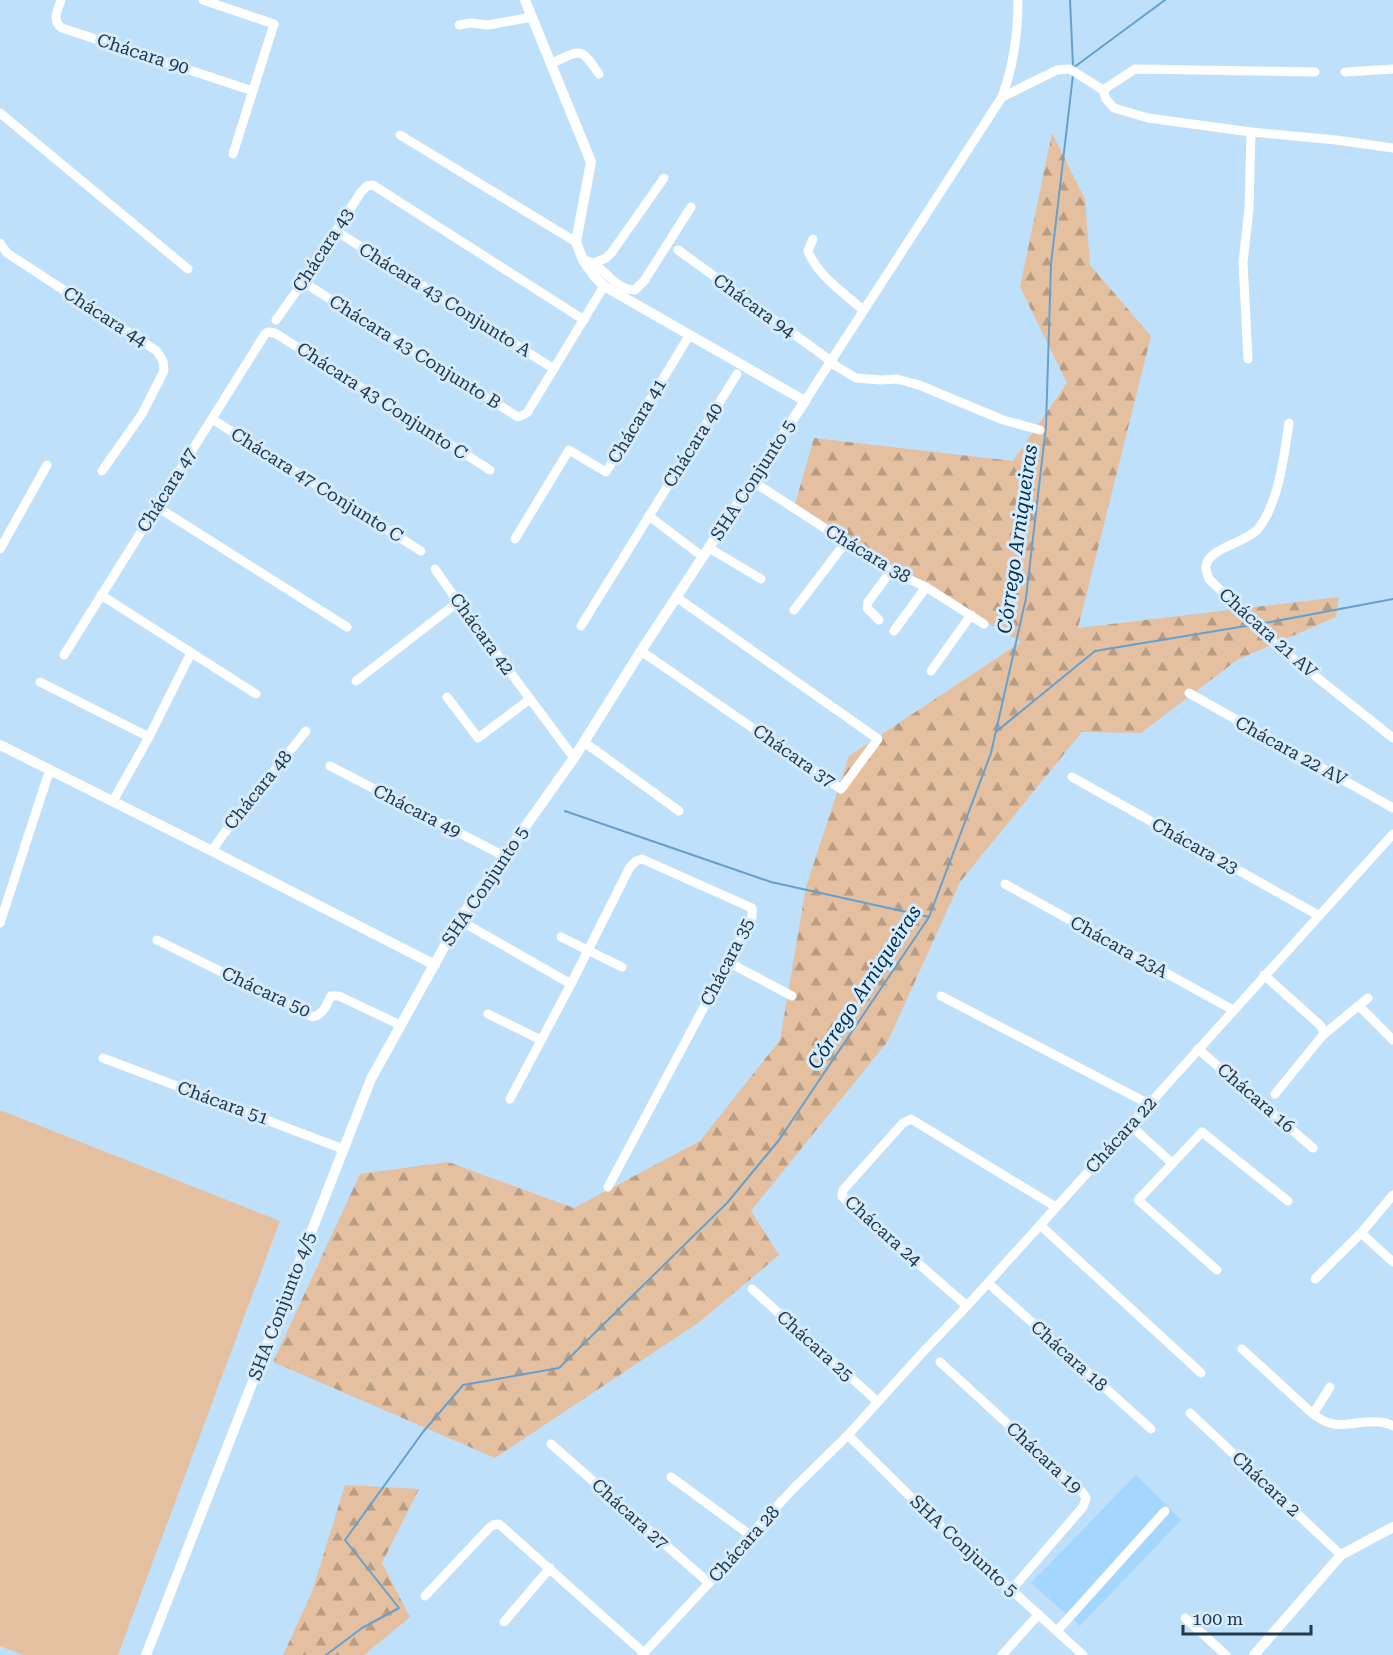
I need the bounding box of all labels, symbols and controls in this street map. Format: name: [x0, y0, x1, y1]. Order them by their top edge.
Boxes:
street label: Chácara 90: [94, 29, 192, 78]
street label: Chácara 43: [288, 204, 357, 296]
street label: Chácara 43 Conjunto A: [355, 238, 535, 361]
street label: Chácara 94: [709, 269, 799, 342]
street label: Chácara 44: [59, 282, 151, 351]
street label: Chácara 43 Conjunto B: [326, 290, 505, 413]
street label: Chácara 43 Conjunto C: [293, 338, 472, 464]
street label: Chácara 41: [603, 374, 670, 467]
street label: Chácara 40: [658, 399, 727, 491]
street label: SHA Conjunto 5: [706, 416, 799, 544]
street label: Chácara 47 Conjunto C: [227, 423, 407, 546]
water label: Córrego Arniqueiras: [992, 443, 1042, 635]
street label: Chácara 47: [132, 444, 201, 536]
street label: Chácara 38: [822, 520, 915, 587]
street label: Chácara 21 AV: [1215, 583, 1322, 682]
street label: Chácara 42: [446, 589, 519, 679]
street label: Chácara 22 AV: [1232, 711, 1351, 790]
street label: Chácara 37: [749, 720, 839, 792]
street label: Chácara 48: [219, 746, 296, 833]
street label: Chácara 49: [370, 779, 465, 842]
street label: Chácara 23: [1148, 813, 1242, 878]
street label: SHA Conjunto 5: [437, 822, 532, 949]
water label: Córrego Arniqueiras: [802, 901, 926, 1073]
street label: Chácara 23A: [1067, 911, 1172, 982]
street label: Chácara 35: [695, 914, 758, 1009]
street label: Chácara 50: [218, 962, 314, 1021]
street label: Chácara 16: [1213, 1058, 1299, 1137]
street label: Chácara 51: [175, 1076, 272, 1129]
street label: Chácara 22: [1081, 1092, 1160, 1177]
street label: Chácara 24: [841, 1191, 926, 1270]
street label: SHA Conjunto 4/5: [244, 1229, 319, 1383]
street label: Chácara 25: [773, 1306, 858, 1385]
street label: Chácara 18: [1027, 1316, 1112, 1395]
street label: Chácara 19: [1002, 1417, 1086, 1498]
street label: Chácara 2: [1228, 1447, 1305, 1520]
street label: Chácara 27: [588, 1474, 673, 1553]
street label: SHA Conjunto 5: [906, 1490, 1022, 1601]
street label: Chácara 28: [704, 1501, 783, 1586]
scale bar: [1183, 1598, 1310, 1636]
text: 100 m: [1192, 1608, 1243, 1629]

